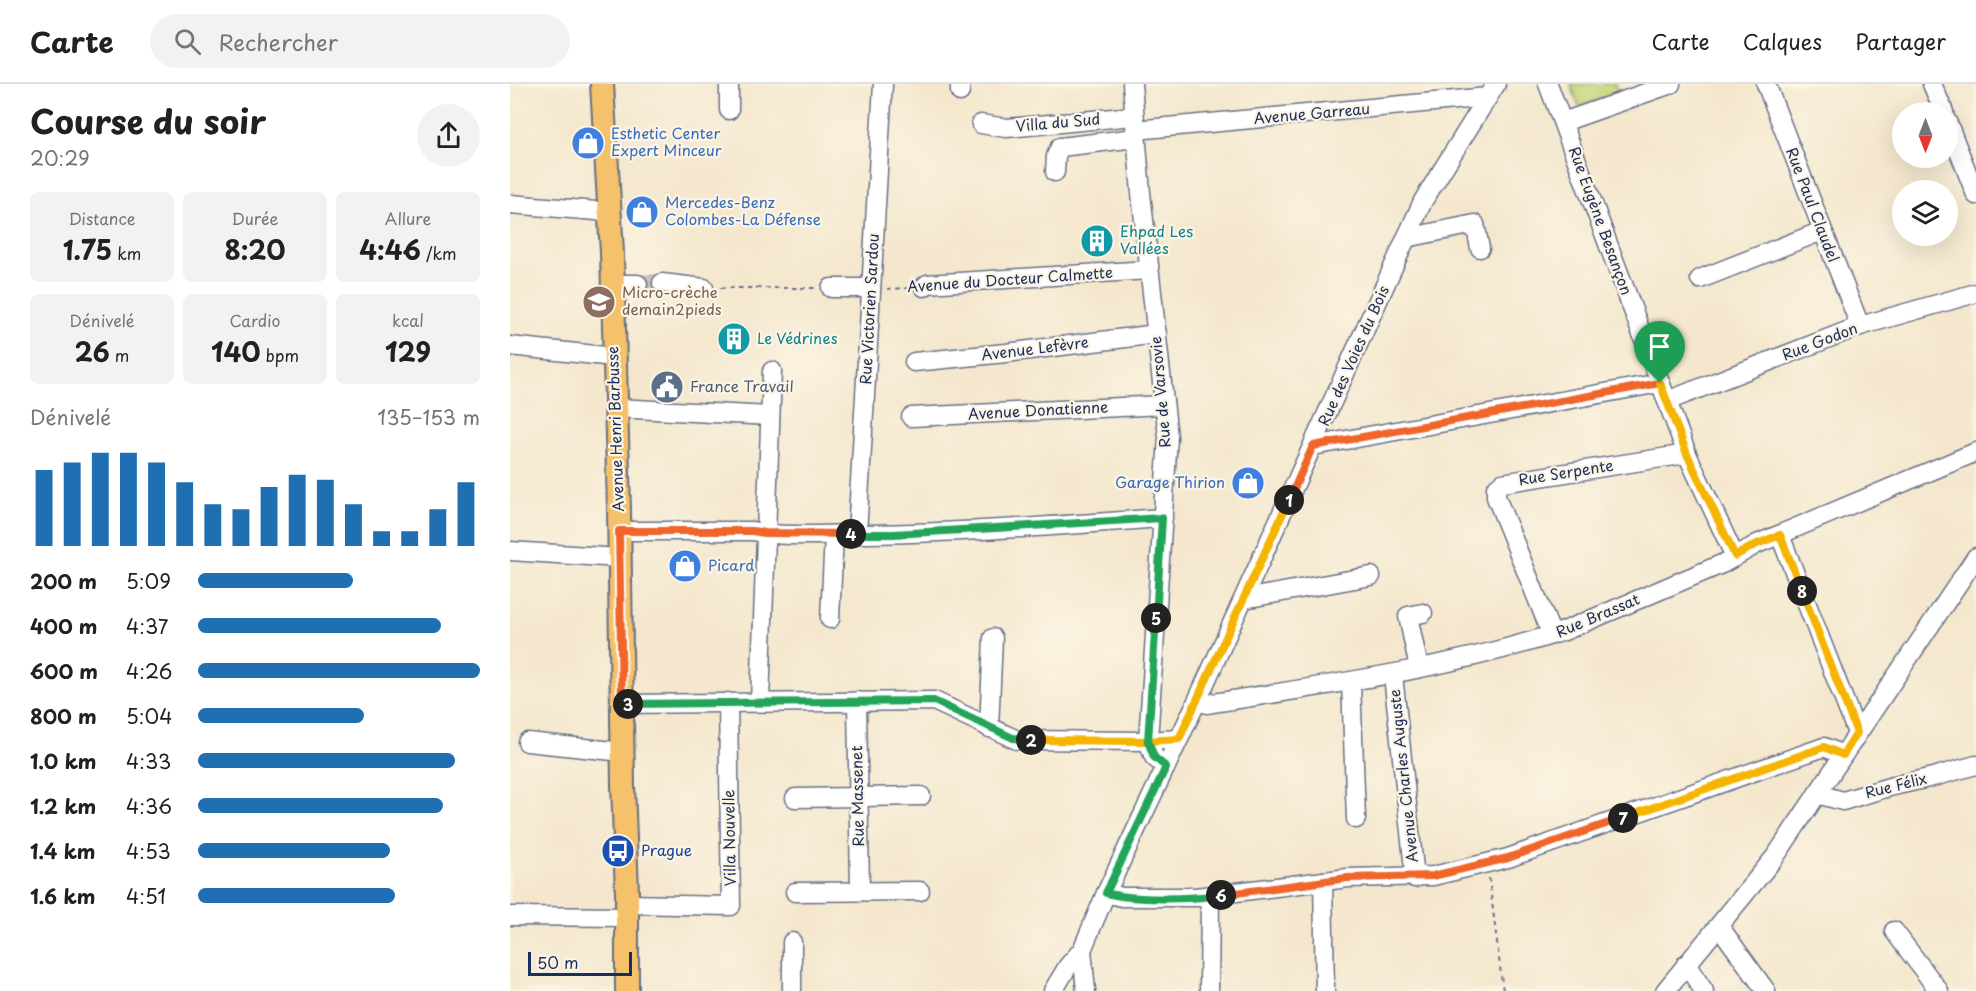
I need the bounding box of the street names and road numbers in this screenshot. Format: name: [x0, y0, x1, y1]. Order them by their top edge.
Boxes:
street label: Avenue Garreau: [1253, 96, 1371, 129]
street label: Villa du Sud: [1015, 106, 1101, 137]
street label: Rue Eugène Besançon: [1564, 143, 1639, 298]
street label: Rue Paul Claudel: [1781, 144, 1846, 265]
street label: Rue Victorien Sardou: [853, 233, 884, 385]
street label: Avenue du Docteur Calmette: [906, 260, 1114, 297]
street label: Rue des Voies du Bois: [1311, 281, 1394, 429]
street label: Rue Godon: [1778, 316, 1861, 366]
street label: Avenue Lefèvre: [980, 330, 1090, 365]
street label: Rue de Varsovie: [1143, 335, 1176, 449]
street label: Avenue Henri Barbusse: [600, 346, 629, 512]
street label: Avenue Donatienne: [967, 394, 1109, 425]
street label: Rue Serpente: [1517, 453, 1615, 490]
street label: Rue Brassat: [1552, 587, 1643, 643]
street label: Avenue Charles Auguste: [1382, 688, 1423, 864]
street label: Rue Massenet: [844, 745, 869, 847]
street label: Rue Félix: [1862, 766, 1929, 803]
street label: Villa Nouvelle: [716, 789, 741, 887]

